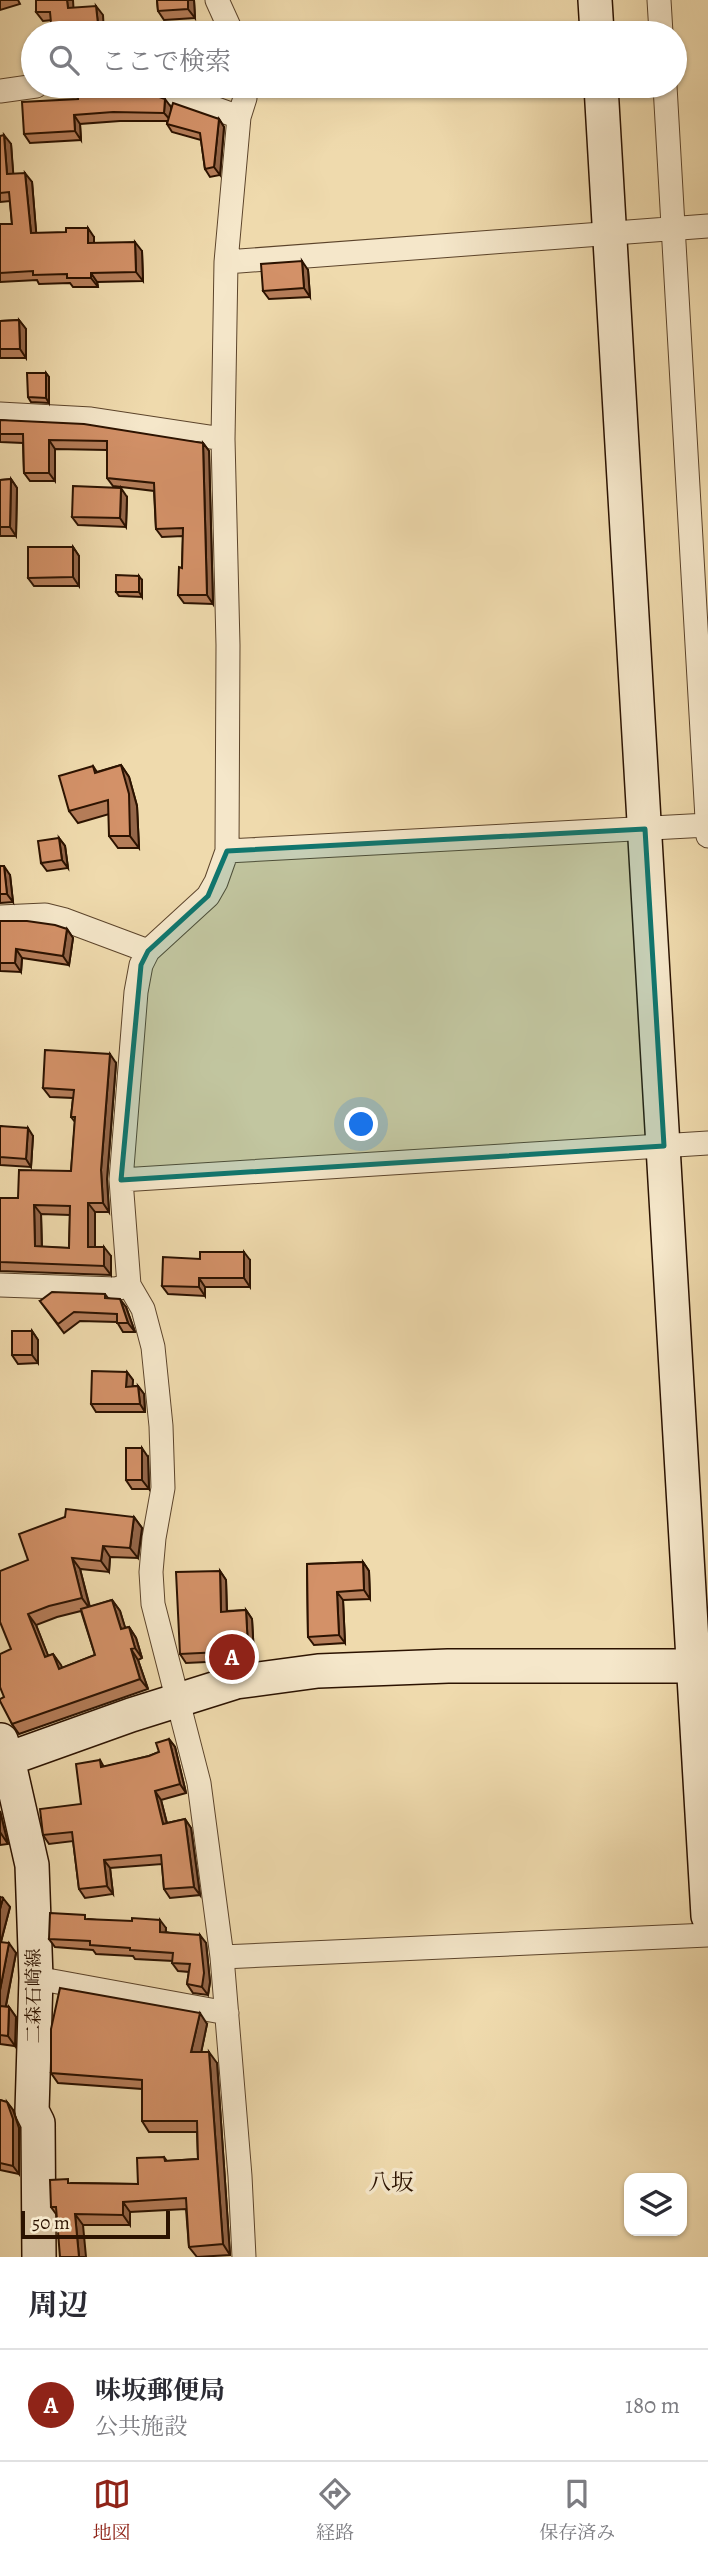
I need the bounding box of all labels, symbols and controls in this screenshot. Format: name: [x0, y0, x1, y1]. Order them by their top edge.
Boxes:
search box: [21, 21, 687, 98]
icon: search: [45, 41, 83, 79]
text: ここで検索: [101, 44, 231, 79]
your location: [344, 1107, 378, 1141]
pin: A: [209, 1631, 255, 1683]
street label: 二森石崎線: [21, 1948, 47, 2044]
district label: 八坂: [368, 2167, 414, 2198]
map controls: [624, 2173, 687, 2236]
button: layers: [624, 2173, 687, 2236]
scale bar: [21, 2208, 170, 2240]
text: 50 m: [32, 2210, 70, 2236]
text: 周辺: [28, 2285, 88, 2325]
text: 味坂郵便局: [95, 2373, 225, 2408]
text: A: [44, 2390, 58, 2421]
text: 180 m: [625, 2390, 680, 2421]
text: 公共施設: [95, 2411, 187, 2442]
tab: 地図: [93, 2475, 131, 2546]
tab: 経路: [316, 2475, 354, 2546]
tab: 保存済み: [539, 2475, 615, 2546]

